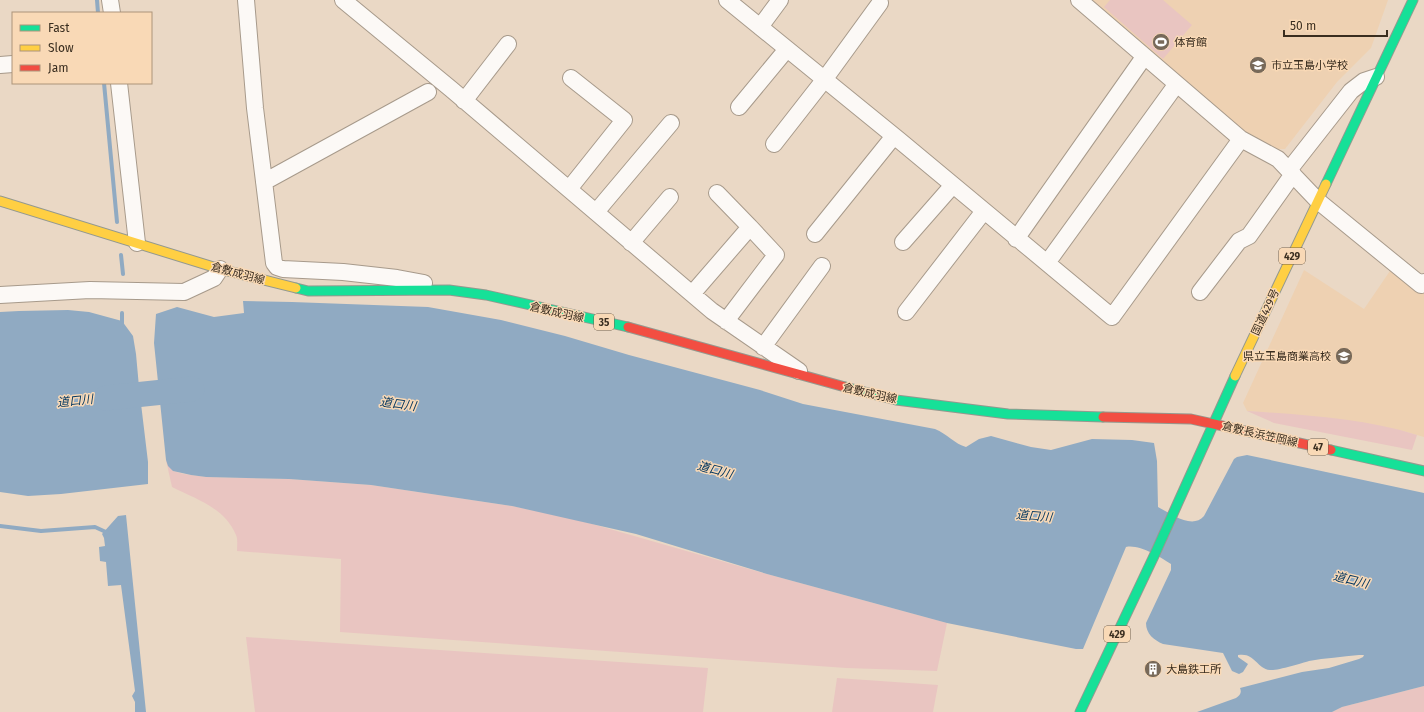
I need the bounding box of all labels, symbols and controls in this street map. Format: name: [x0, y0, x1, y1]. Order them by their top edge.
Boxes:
legend: [12, 12, 152, 84]
scale bar: [1284, 12, 1387, 38]
text: 50 m: [1290, 19, 1316, 33]
text: Fast: [48, 21, 70, 35]
sports icon: 体育館: [1151, 32, 1171, 52]
place label: 体育館: [1174, 36, 1207, 49]
text: Slow: [48, 41, 74, 55]
school or university icon: 市立玉島小学校: [1248, 55, 1268, 75]
place label: 市立玉島小学校: [1271, 59, 1348, 72]
text: Jam: [48, 61, 68, 75]
road number: 429: [1279, 248, 1305, 264]
street label: 倉敷成羽線: [210, 260, 266, 287]
street label: 国道429号: [1249, 287, 1282, 338]
street label: 倉敷成羽線: [529, 300, 585, 325]
road number: 35: [594, 314, 614, 330]
school or university icon: 県立玉島商業高校: [1334, 346, 1354, 366]
place label: 県立玉島商業高校: [1243, 350, 1331, 363]
street label: 倉敷成羽線: [842, 381, 898, 406]
water label: 道口川: [56, 392, 96, 410]
water label: 道口川: [379, 395, 419, 414]
street label: 倉敷長浜笠岡線: [1221, 419, 1299, 449]
road number: 47: [1308, 439, 1328, 455]
water label: 道口川: [696, 459, 736, 482]
water label: 道口川: [1015, 507, 1055, 525]
water label: 道口川: [1332, 569, 1372, 592]
road number: 429: [1104, 626, 1130, 642]
building icon: 大島鉄工所: [1143, 659, 1163, 679]
place label: 大島鉄工所: [1166, 663, 1222, 676]

